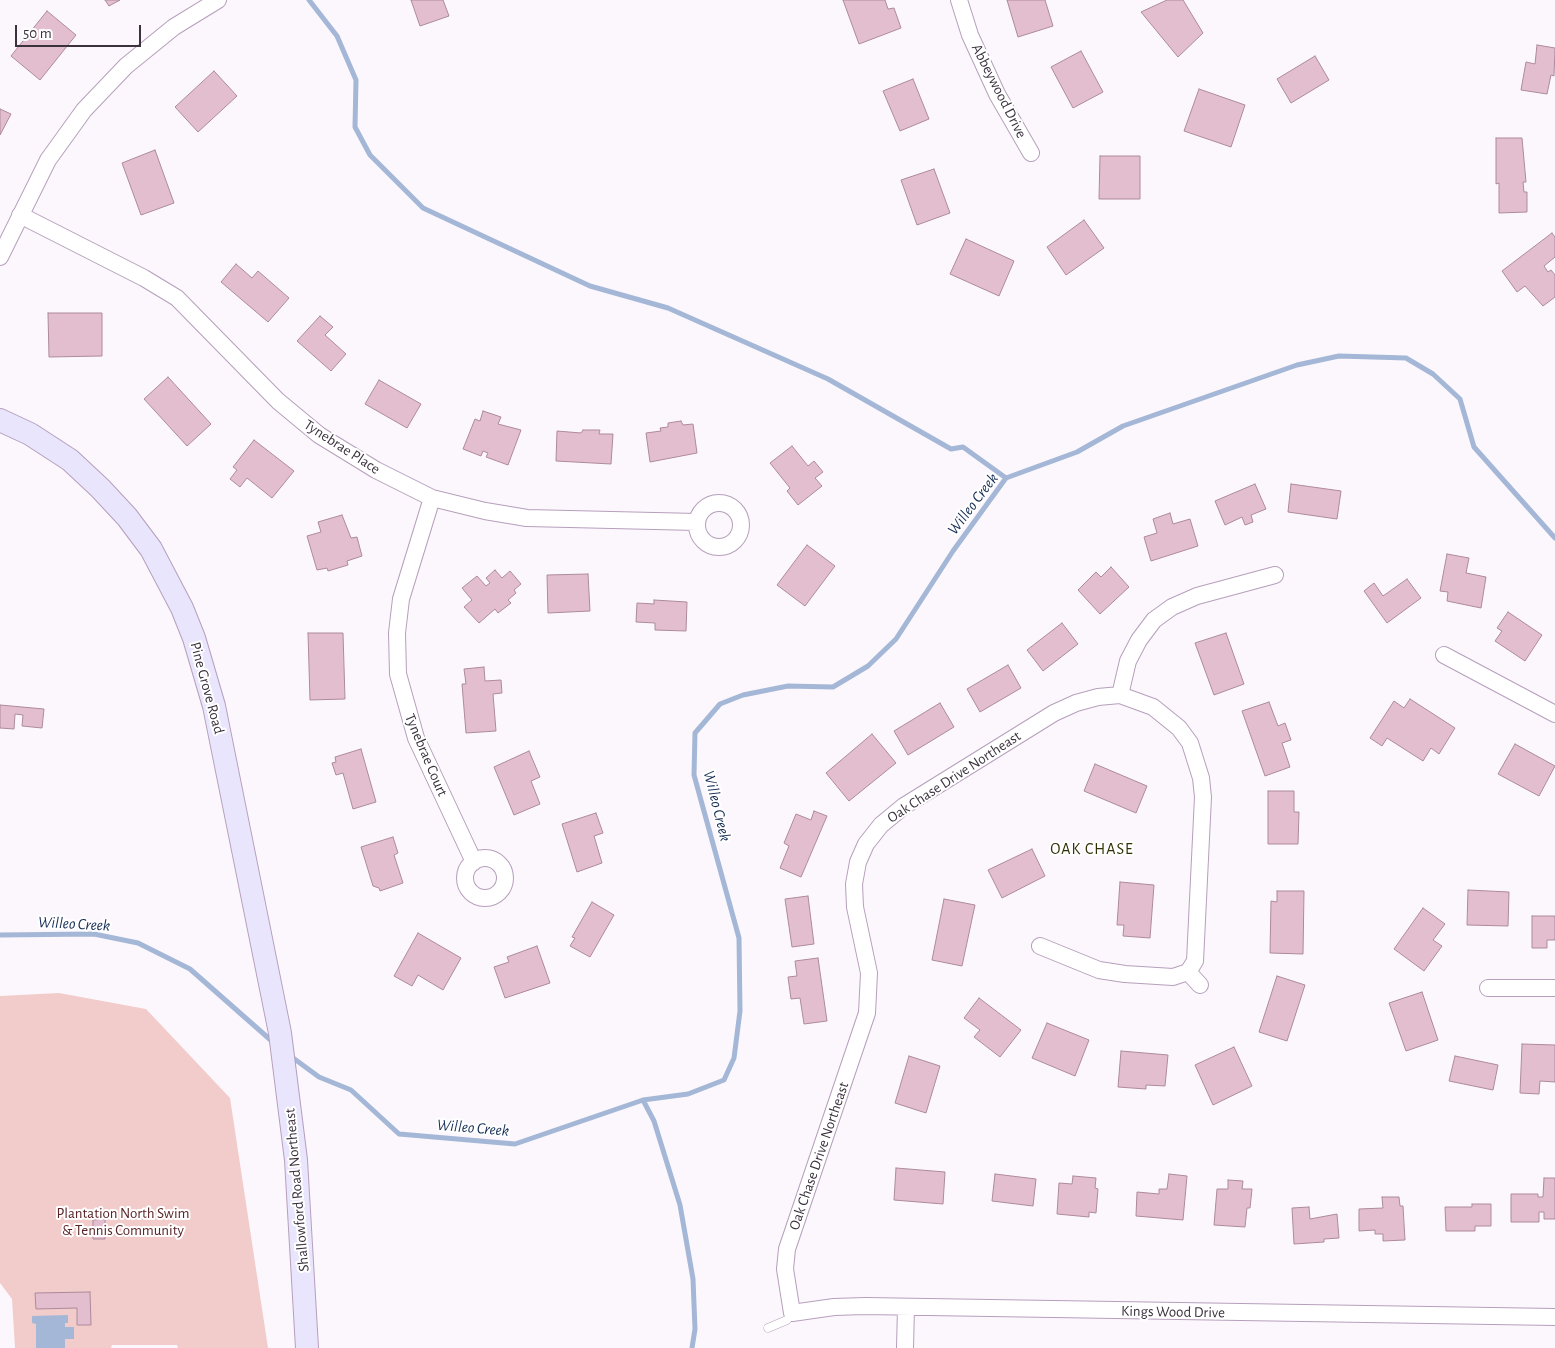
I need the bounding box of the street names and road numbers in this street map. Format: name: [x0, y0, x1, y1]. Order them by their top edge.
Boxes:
street label: Abbeywood Drive: [967, 41, 1031, 141]
street label: Tynebrae Place: [301, 416, 383, 478]
street label: Pine Grove Road: [186, 640, 228, 736]
street label: Tynebrae Court: [401, 711, 451, 799]
street label: Oak Chase Drive Northeast: [884, 727, 1024, 827]
street label: Oak Chase Drive Northeast: [785, 1079, 853, 1233]
street label: Shallowford Road Northeast: [281, 1108, 313, 1272]
street label: Kings Wood Drive: [1121, 1302, 1225, 1322]

